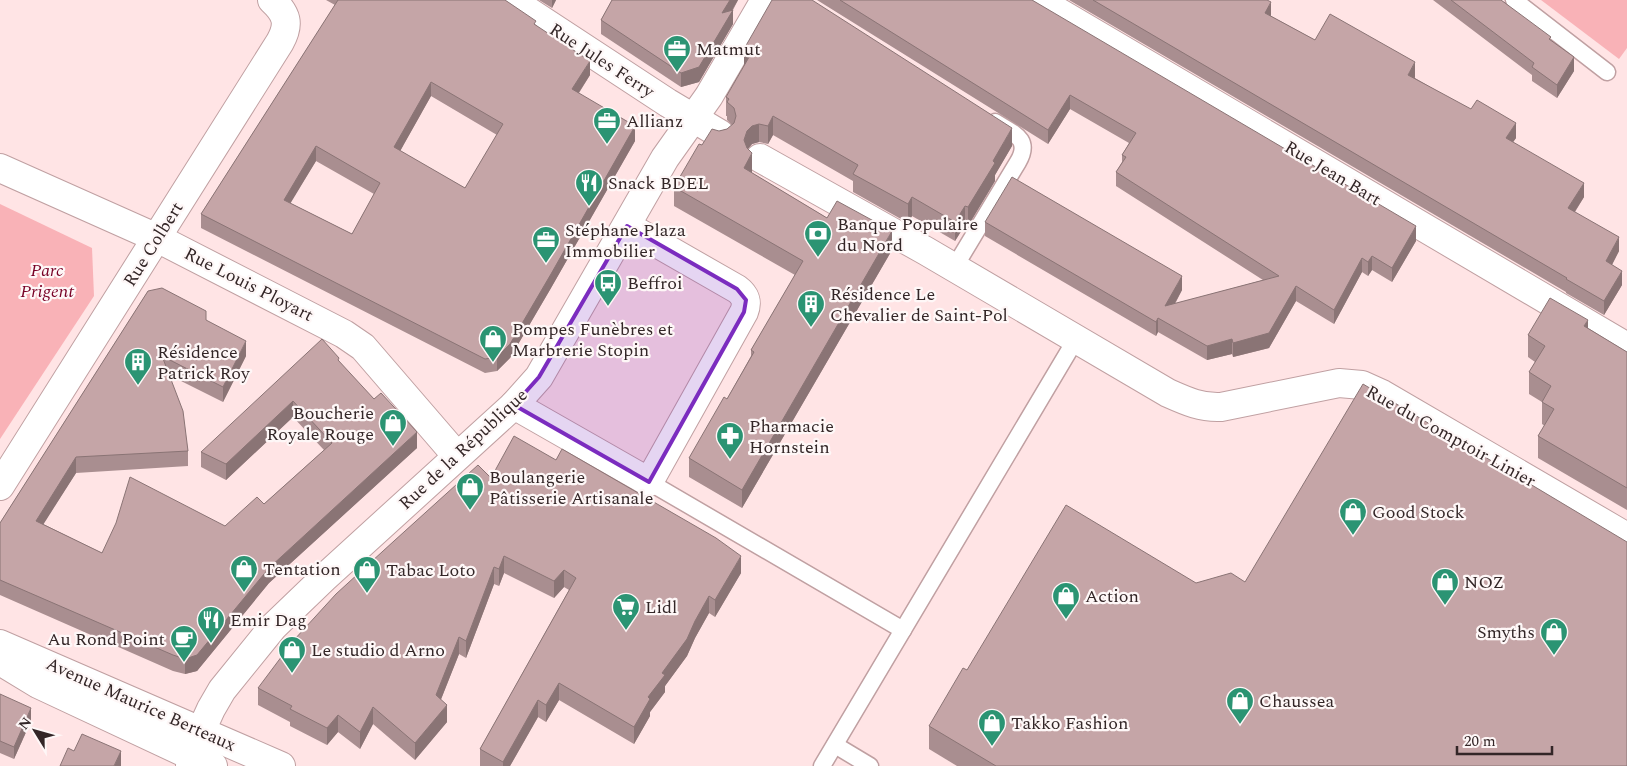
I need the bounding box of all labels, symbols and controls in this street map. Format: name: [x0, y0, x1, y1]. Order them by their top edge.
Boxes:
street label: Rue Jules Ferry: [544, 16, 661, 105]
office icon: Matmut: [662, 34, 692, 73]
place label: Matmut: [696, 36, 761, 63]
office icon: Allianz: [592, 106, 622, 145]
place label: Allianz: [626, 108, 683, 135]
street label: Rue Jean Bart: [1279, 134, 1386, 213]
restaurant icon: Snack BDEL: [574, 168, 604, 207]
place label: Snack BDEL: [608, 170, 709, 197]
street label: Rue Colbert: [117, 197, 190, 292]
place label: Banque Populaire du Nord: [837, 211, 978, 259]
place label: Stéphane Plaza Immobilier: [565, 217, 686, 265]
bank icon: Banque Populaire du Nord: [803, 219, 833, 258]
office icon: Stéphane Plaza Immobilier: [531, 225, 561, 264]
street label: Rue Louis Ployart: [179, 240, 318, 329]
park label: Parc Prigent: [20, 257, 74, 305]
bus stop icon: Beffroi: [593, 268, 623, 307]
place label: Beffroi: [627, 270, 683, 297]
place label: Résidence Le Chevalier de Saint-Pol: [830, 281, 1008, 329]
building icon: Résidence Le Chevalier de Saint-Pol: [796, 289, 826, 328]
place label: Pompes Funèbres et Marbrerie Stopin: [512, 316, 673, 364]
shop icon: Pompes Funèbres et Marbrerie Stopin: [478, 324, 508, 363]
place label: Résidence Patrick Roy: [157, 339, 251, 387]
building icon: Résidence Patrick Roy: [123, 347, 153, 386]
street label: Rue du Comptoir Linier: [1361, 378, 1541, 494]
street label: Rue de la République: [393, 382, 534, 516]
place label: Boucherie Royale Rouge: [266, 400, 374, 448]
shop icon: Boucherie Royale Rouge: [378, 408, 408, 447]
place label: Pharmacie Hornstein: [749, 413, 834, 461]
pharmacy icon: Pharmacie Hornstein: [715, 421, 745, 460]
place label: Boulangerie Pâtisserie Artisanale: [489, 464, 653, 512]
shop icon: Boulangerie Pâtisserie Artisanale: [455, 472, 485, 511]
shop icon: Good Stock: [1338, 497, 1368, 536]
place label: Good Stock: [1372, 499, 1465, 526]
shop icon: Tentation: [229, 554, 259, 593]
shop icon: Tabac Loto: [352, 555, 382, 594]
place label: Tentation: [263, 556, 341, 583]
place label: Tabac Loto: [386, 557, 475, 584]
shop icon: NOZ: [1430, 567, 1460, 606]
place label: NOZ: [1464, 569, 1504, 596]
shop icon: Action: [1051, 581, 1081, 620]
place label: Action: [1085, 583, 1139, 610]
supermarket icon: Lidl: [611, 592, 641, 631]
place label: Lidl: [645, 594, 677, 621]
restaurant icon: Emir Dag: [196, 605, 226, 644]
place label: Emir Dag: [230, 607, 307, 634]
shop icon: Smyths: [1539, 617, 1569, 656]
place label: Smyths: [1477, 619, 1535, 646]
cafe icon: Au Rond Point: [169, 624, 199, 663]
place label: Au Rond Point: [47, 626, 165, 653]
shop icon: Le studio d Arno: [277, 635, 307, 674]
place label: Le studio d Arno: [311, 637, 445, 664]
street label: Avenue Maurice Berteaux: [41, 650, 240, 759]
shop icon: Chaussea: [1225, 686, 1255, 725]
place label: Chaussea: [1259, 688, 1335, 715]
north arrow: [10, 706, 60, 756]
shop icon: Takko Fashion: [977, 708, 1007, 747]
place label: Takko Fashion: [1011, 710, 1128, 737]
text: N: [13, 713, 37, 734]
scale bar: [1457, 724, 1552, 756]
text: 20 m: [1464, 730, 1496, 753]

